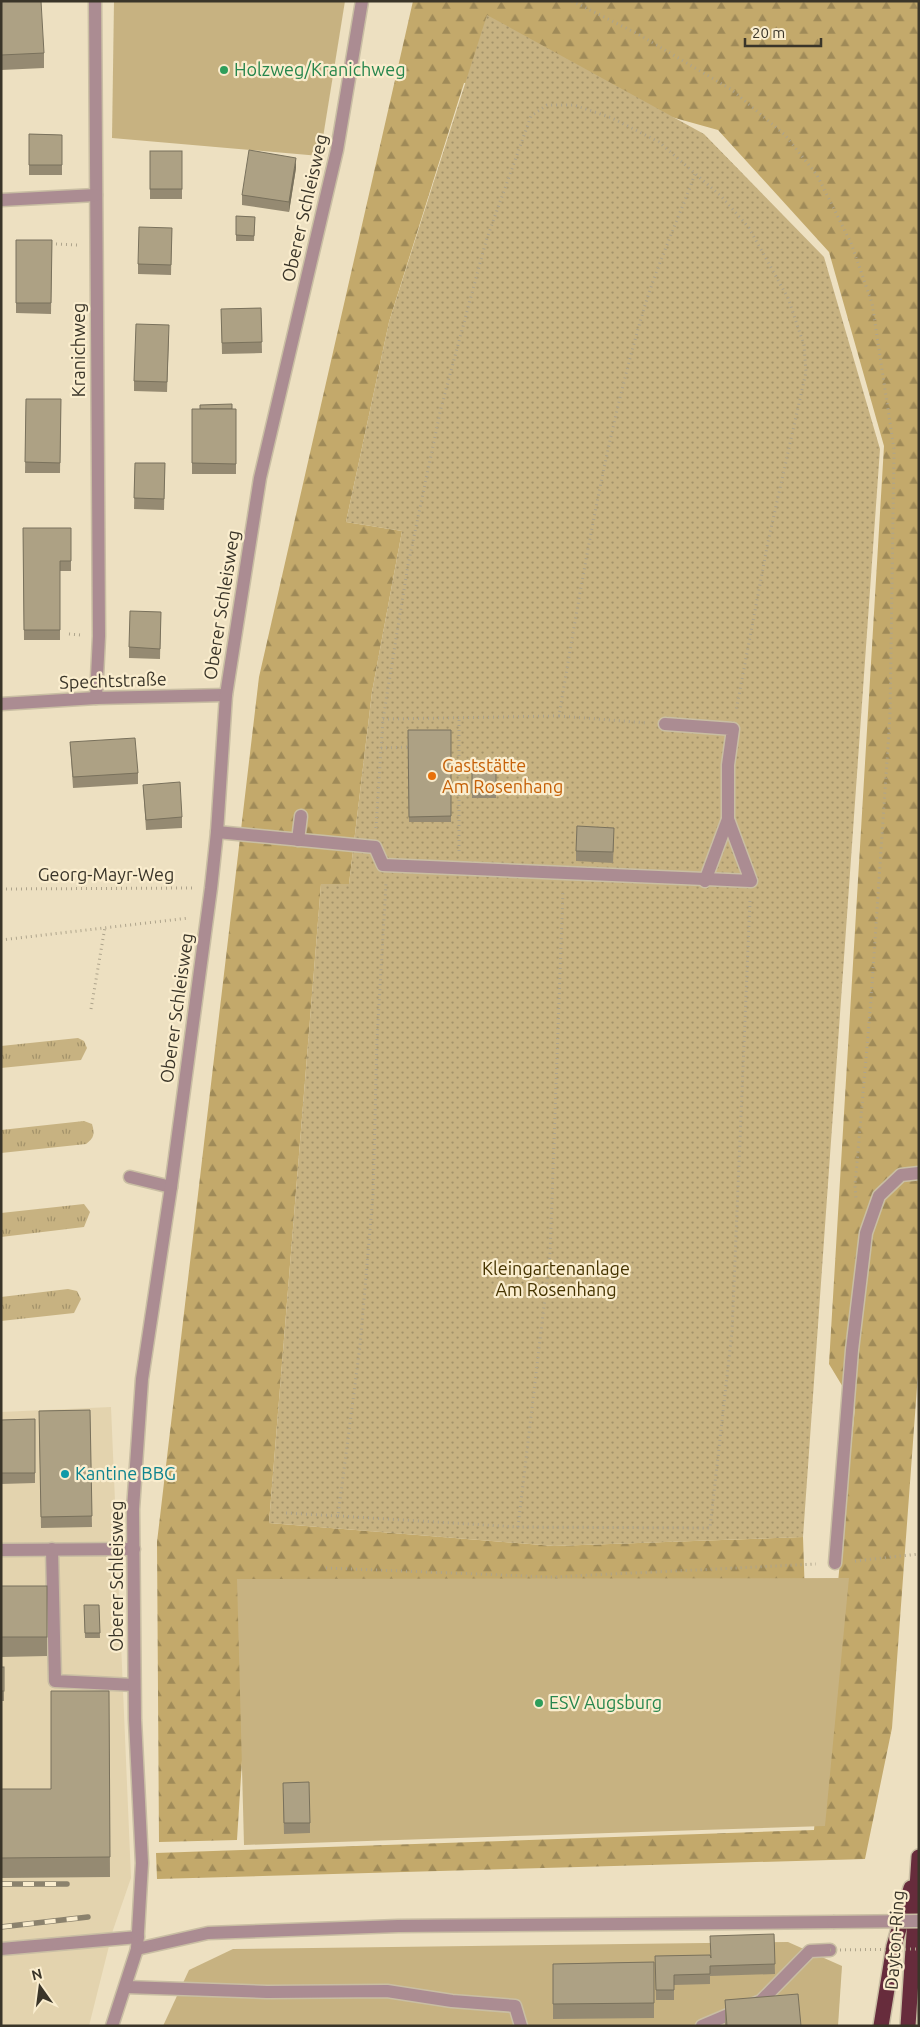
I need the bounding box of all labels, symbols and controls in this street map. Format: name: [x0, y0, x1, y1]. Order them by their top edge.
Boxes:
scale bar: [745, 15, 821, 47]
text: 20 m: [752, 24, 785, 41]
place label: Holzweg/Kranichweg: [234, 59, 406, 79]
marker: Holzweg/Kranichweg: [218, 64, 230, 76]
street label: Oberer Schleisweg: [277, 132, 331, 284]
street label: Kranichweg: [68, 303, 88, 397]
street label: Oberer Schleisweg: [199, 529, 243, 681]
street label: Spechtstraße: [59, 668, 167, 692]
place label: Gaststätte Am Rosenhang: [442, 755, 563, 796]
marker: Gaststätte Am Rosenhang: [426, 770, 438, 782]
street label: Georg-Mayr-Weg: [38, 864, 174, 884]
street label: Oberer Schleisweg: [156, 932, 196, 1084]
park label: Kleingartenanlage Am Rosenhang: [482, 1258, 630, 1299]
place label: Kantine BBG: [75, 1463, 176, 1483]
marker: Kantine BBG: [59, 1468, 71, 1480]
street label: Oberer Schleisweg: [106, 1500, 126, 1652]
place label: ESV Augsburg: [549, 1692, 662, 1712]
marker: ESV Augsburg: [533, 1697, 545, 1709]
street label: Dayton-Ring: [881, 1889, 907, 1990]
north arrow: [15, 1962, 65, 2012]
text: N: [30, 1965, 44, 1983]

